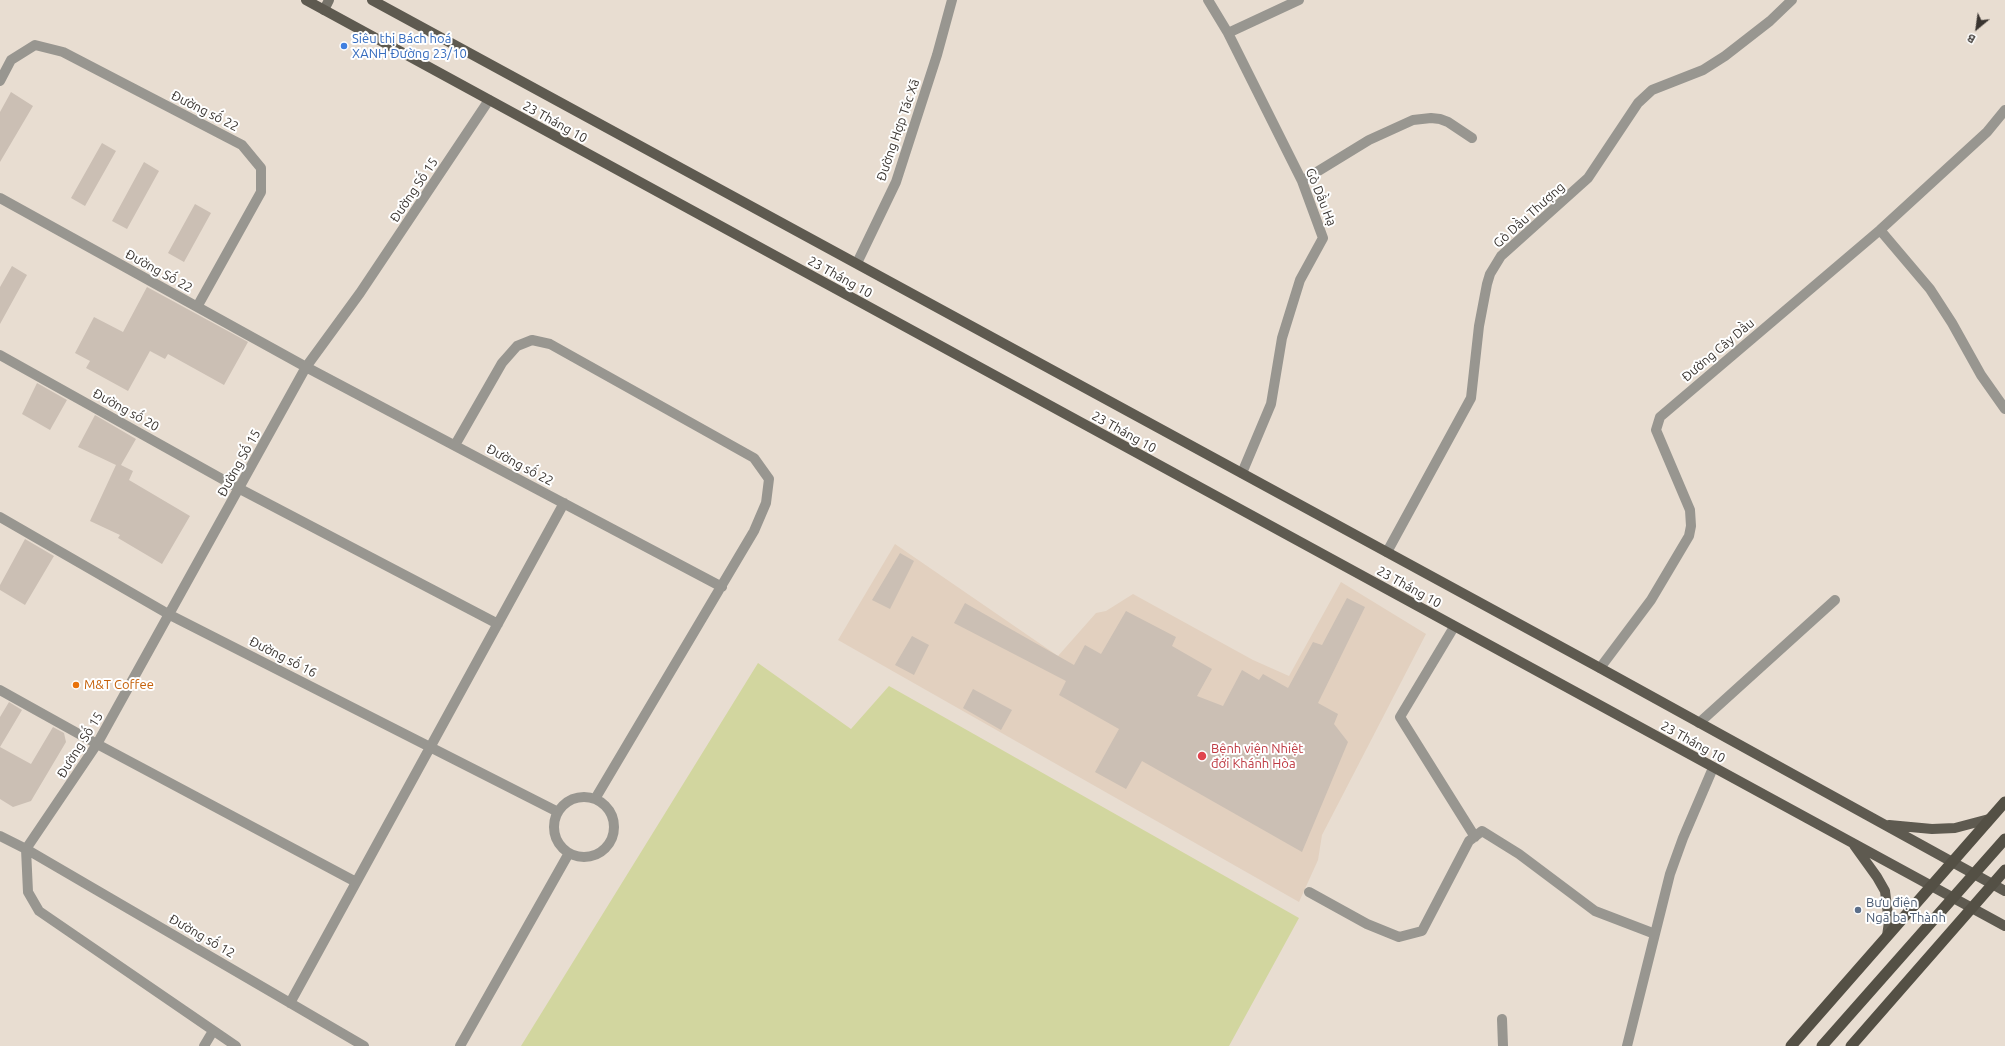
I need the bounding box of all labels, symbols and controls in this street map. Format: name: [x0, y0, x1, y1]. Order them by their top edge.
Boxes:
north arrow: [1957, 8, 1997, 48]
place label: Siêu thị Bách hoá XANH Đường 23/10: [352, 31, 467, 62]
text: B: [1965, 31, 1977, 46]
marker: Siêu thị Bách hoá XANH Đường 23/10: [339, 41, 349, 51]
street label: Đường Hợp Tác Xã: [873, 77, 923, 183]
street label: Đường số 22: [169, 87, 241, 135]
street label: 23 Tháng 10: [520, 98, 590, 146]
street label: Đường Số 15: [387, 155, 441, 225]
street label: Gò Dầu Hạ: [1302, 166, 1340, 228]
street label: Gò Dầu Thượng: [1490, 179, 1568, 251]
street label: Đường Số 22: [123, 246, 195, 296]
street label: 23 Tháng 10: [805, 253, 875, 301]
street label: Đường Cây Dầu: [1679, 315, 1757, 385]
street label: Đường số 20: [90, 385, 162, 435]
street label: 23 Tháng 10: [1089, 408, 1159, 456]
street label: Đường Số 15: [214, 427, 264, 499]
street label: Đường số 22: [484, 441, 556, 489]
street label: 23 Tháng 10: [1374, 563, 1444, 611]
street label: Đường số 16: [247, 633, 319, 681]
place label: M&T Coffee: [84, 677, 154, 693]
marker: M&T Coffee: [71, 680, 81, 690]
street label: Đường Số 15: [54, 709, 106, 781]
street label: 23 Tháng 10: [1658, 718, 1728, 766]
place label: Bệnh viện Nhiệt đới Khánh Hòa: [1211, 741, 1303, 772]
marker: Bệnh viện Nhiệt đới Khánh Hòa: [1196, 750, 1208, 762]
place label: Bưu điện Ngã ba Thành: [1866, 895, 1946, 926]
marker: Bưu điện Ngã ba Thành: [1853, 905, 1863, 915]
street label: Đường số 12: [166, 911, 238, 961]

